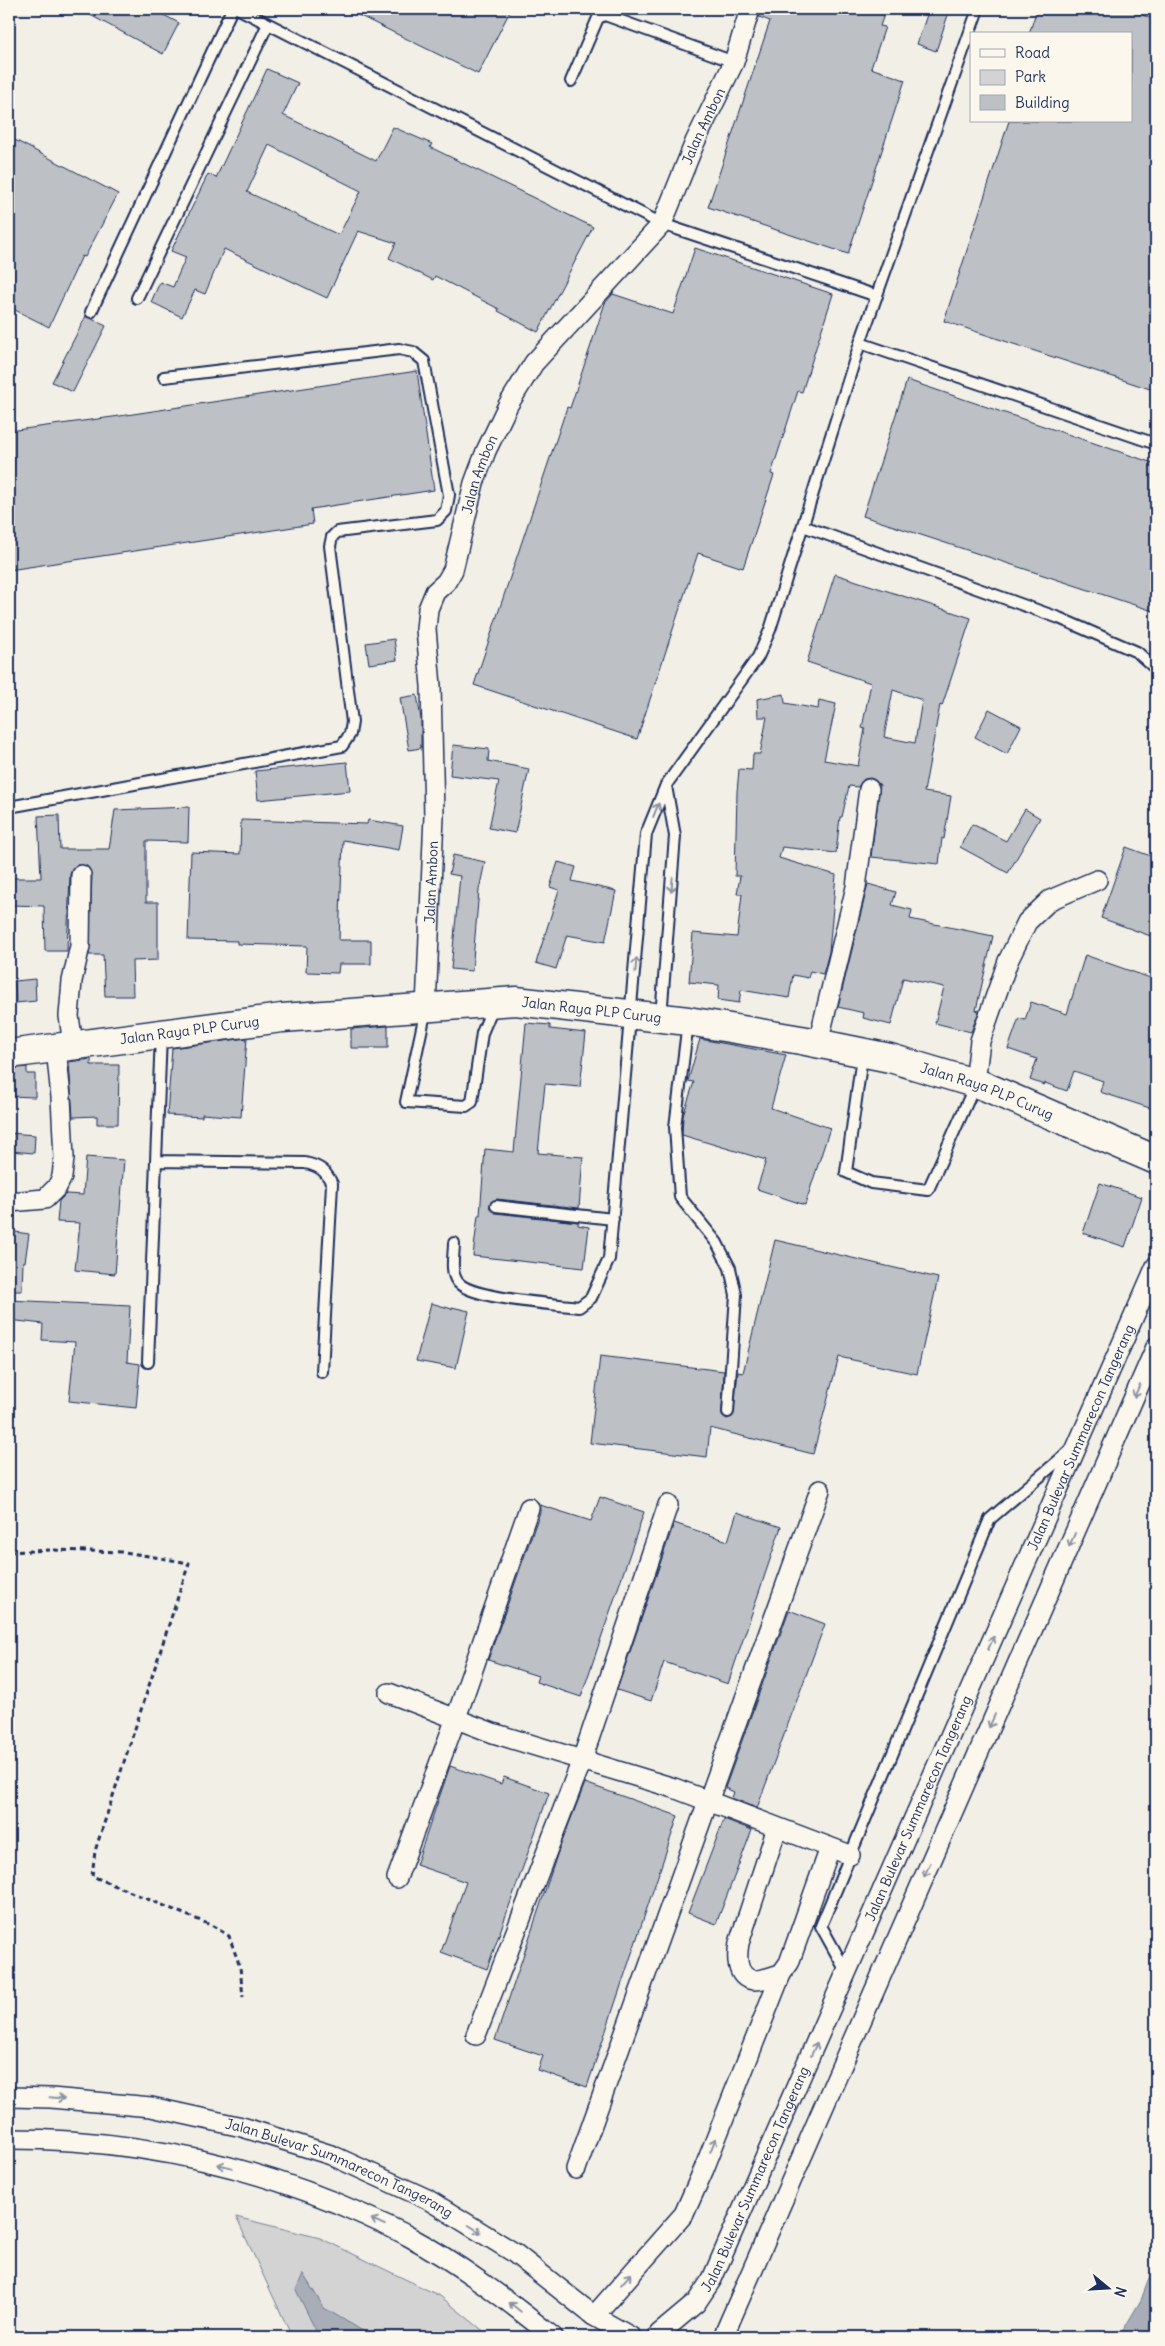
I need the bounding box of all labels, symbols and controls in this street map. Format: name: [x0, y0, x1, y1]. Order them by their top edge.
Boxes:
legend: [970, 32, 1132, 122]
text: Road: [1015, 43, 1050, 62]
text: Park: [1015, 67, 1046, 86]
street label: Jalan Ambon: [678, 85, 729, 167]
text: Building: [1015, 93, 1070, 112]
street label: Jalan Ambon: [458, 432, 501, 516]
one-way arrow: [652, 802, 661, 818]
street label: Jalan Ambon: [421, 840, 442, 924]
one-way arrow: [667, 876, 676, 892]
one-way arrow: [631, 957, 640, 973]
street label: Jalan Raya PLP Curug: [521, 993, 662, 1027]
street label: Jalan Raya PLP Curug: [119, 1012, 260, 1048]
street label: Jalan Raya PLP Curug: [918, 1059, 1056, 1124]
street label: Jalan Bulevar Summarecon Tangerang: [1024, 1322, 1138, 1553]
one-way arrow: [1131, 1383, 1141, 1398]
one-way arrow: [1066, 1532, 1076, 1547]
one-way arrow: [987, 1636, 997, 1651]
street label: Jalan Bulevar Summarecon Tangerang: [861, 1693, 976, 1924]
one-way arrow: [987, 1713, 997, 1728]
one-way arrow: [922, 1862, 932, 1877]
one-way arrow: [809, 2042, 819, 2057]
street label: Jalan Bulevar Summarecon Tangerang: [697, 2064, 813, 2295]
one-way arrow: [49, 2094, 65, 2103]
street label: Jalan Bulevar Summarecon Tangerang: [224, 2115, 456, 2222]
one-way arrow: [709, 2138, 719, 2153]
one-way arrow: [218, 2161, 234, 2170]
one-way arrow: [370, 2216, 385, 2226]
one-way arrow: [468, 2224, 482, 2234]
north arrow: [1082, 2264, 1132, 2314]
one-way arrow: [620, 2273, 632, 2286]
text: N: [1110, 2285, 1130, 2299]
one-way arrow: [509, 2301, 522, 2312]

